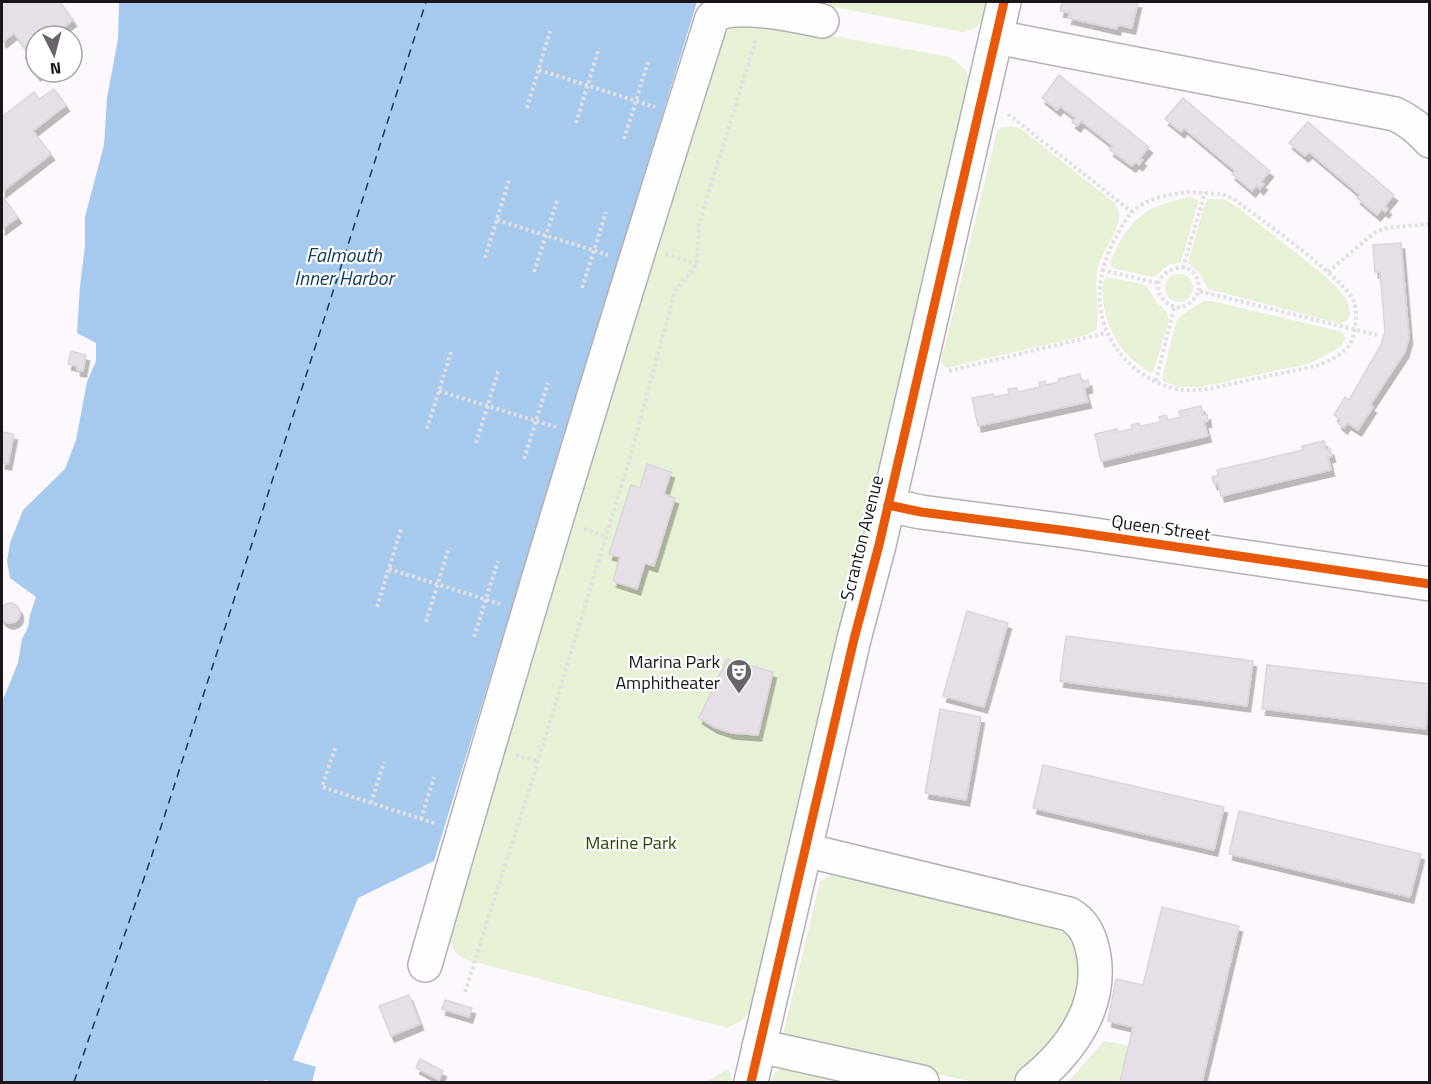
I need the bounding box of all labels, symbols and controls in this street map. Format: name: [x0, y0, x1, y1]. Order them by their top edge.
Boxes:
north arrow: [24, 24, 84, 84]
text: N: [49, 56, 62, 81]
water label: Falmouth Inner Harbor: [294, 239, 396, 293]
street label: Scranton Avenue: [833, 472, 890, 603]
street label: Queen Street: [1110, 507, 1213, 548]
place label: Marina Park Amphitheater: [615, 648, 720, 696]
theatre icon: Marina Park Amphitheater: [724, 657, 754, 695]
park label: Marine Park: [585, 829, 677, 856]

